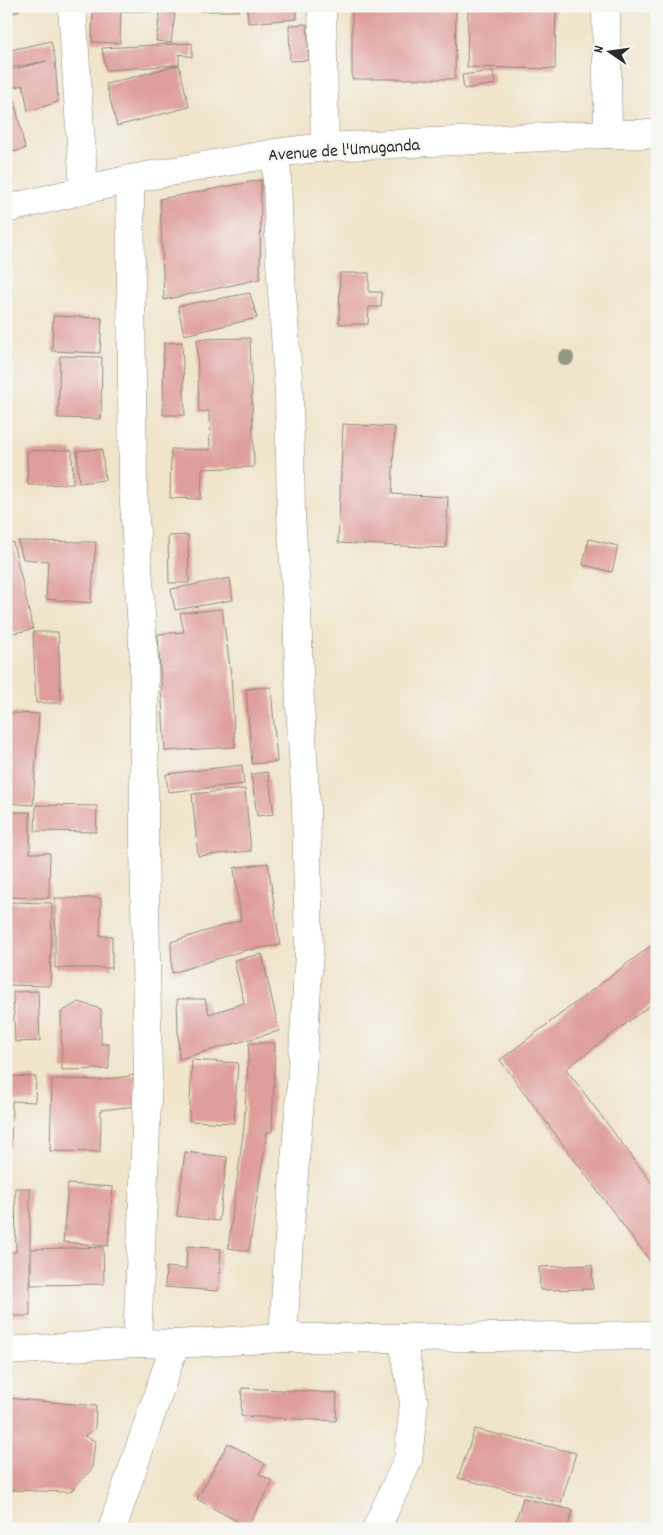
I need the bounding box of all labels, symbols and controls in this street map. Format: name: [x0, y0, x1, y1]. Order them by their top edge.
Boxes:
north arrow: [586, 28, 636, 78]
text: N: [589, 44, 610, 55]
street label: Avenue de l'Umuganda: [267, 134, 421, 169]

